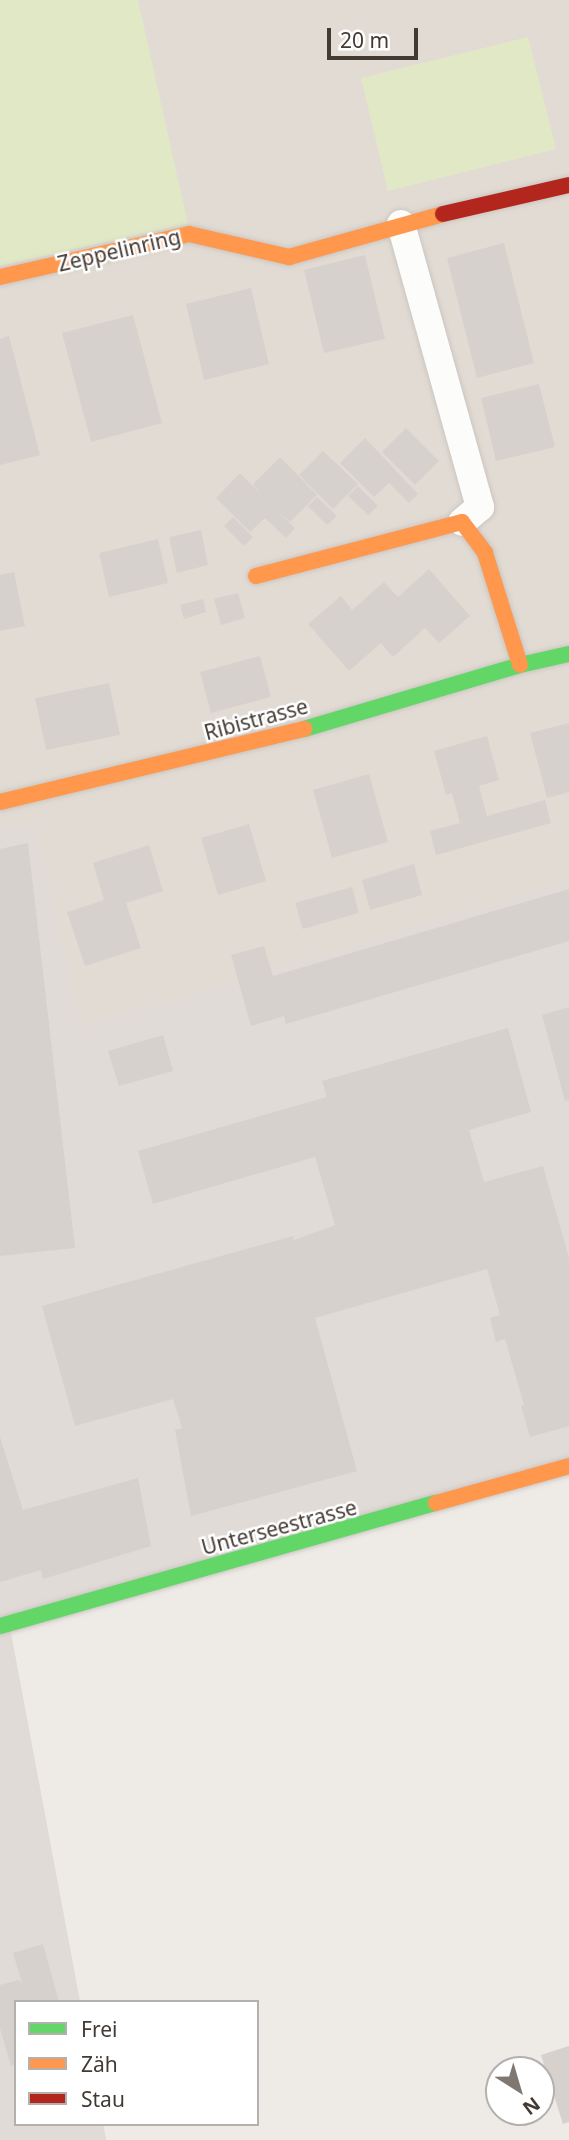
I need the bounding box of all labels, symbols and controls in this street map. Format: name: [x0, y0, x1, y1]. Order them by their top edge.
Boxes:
scale bar: [331, 14, 422, 58]
text: 20 m: [340, 26, 389, 54]
street label: Zeppelinring: [55, 224, 183, 276]
street label: Ribistrasse: [201, 693, 311, 745]
street label: Unterseestrasse: [199, 1494, 359, 1560]
legend: [14, 2000, 259, 2126]
text: Frei: [81, 2015, 117, 2043]
text: Zäh: [81, 2050, 118, 2078]
north arrow: [485, 2056, 555, 2126]
text: Stau: [81, 2085, 125, 2113]
text: N: [517, 2091, 545, 2121]

